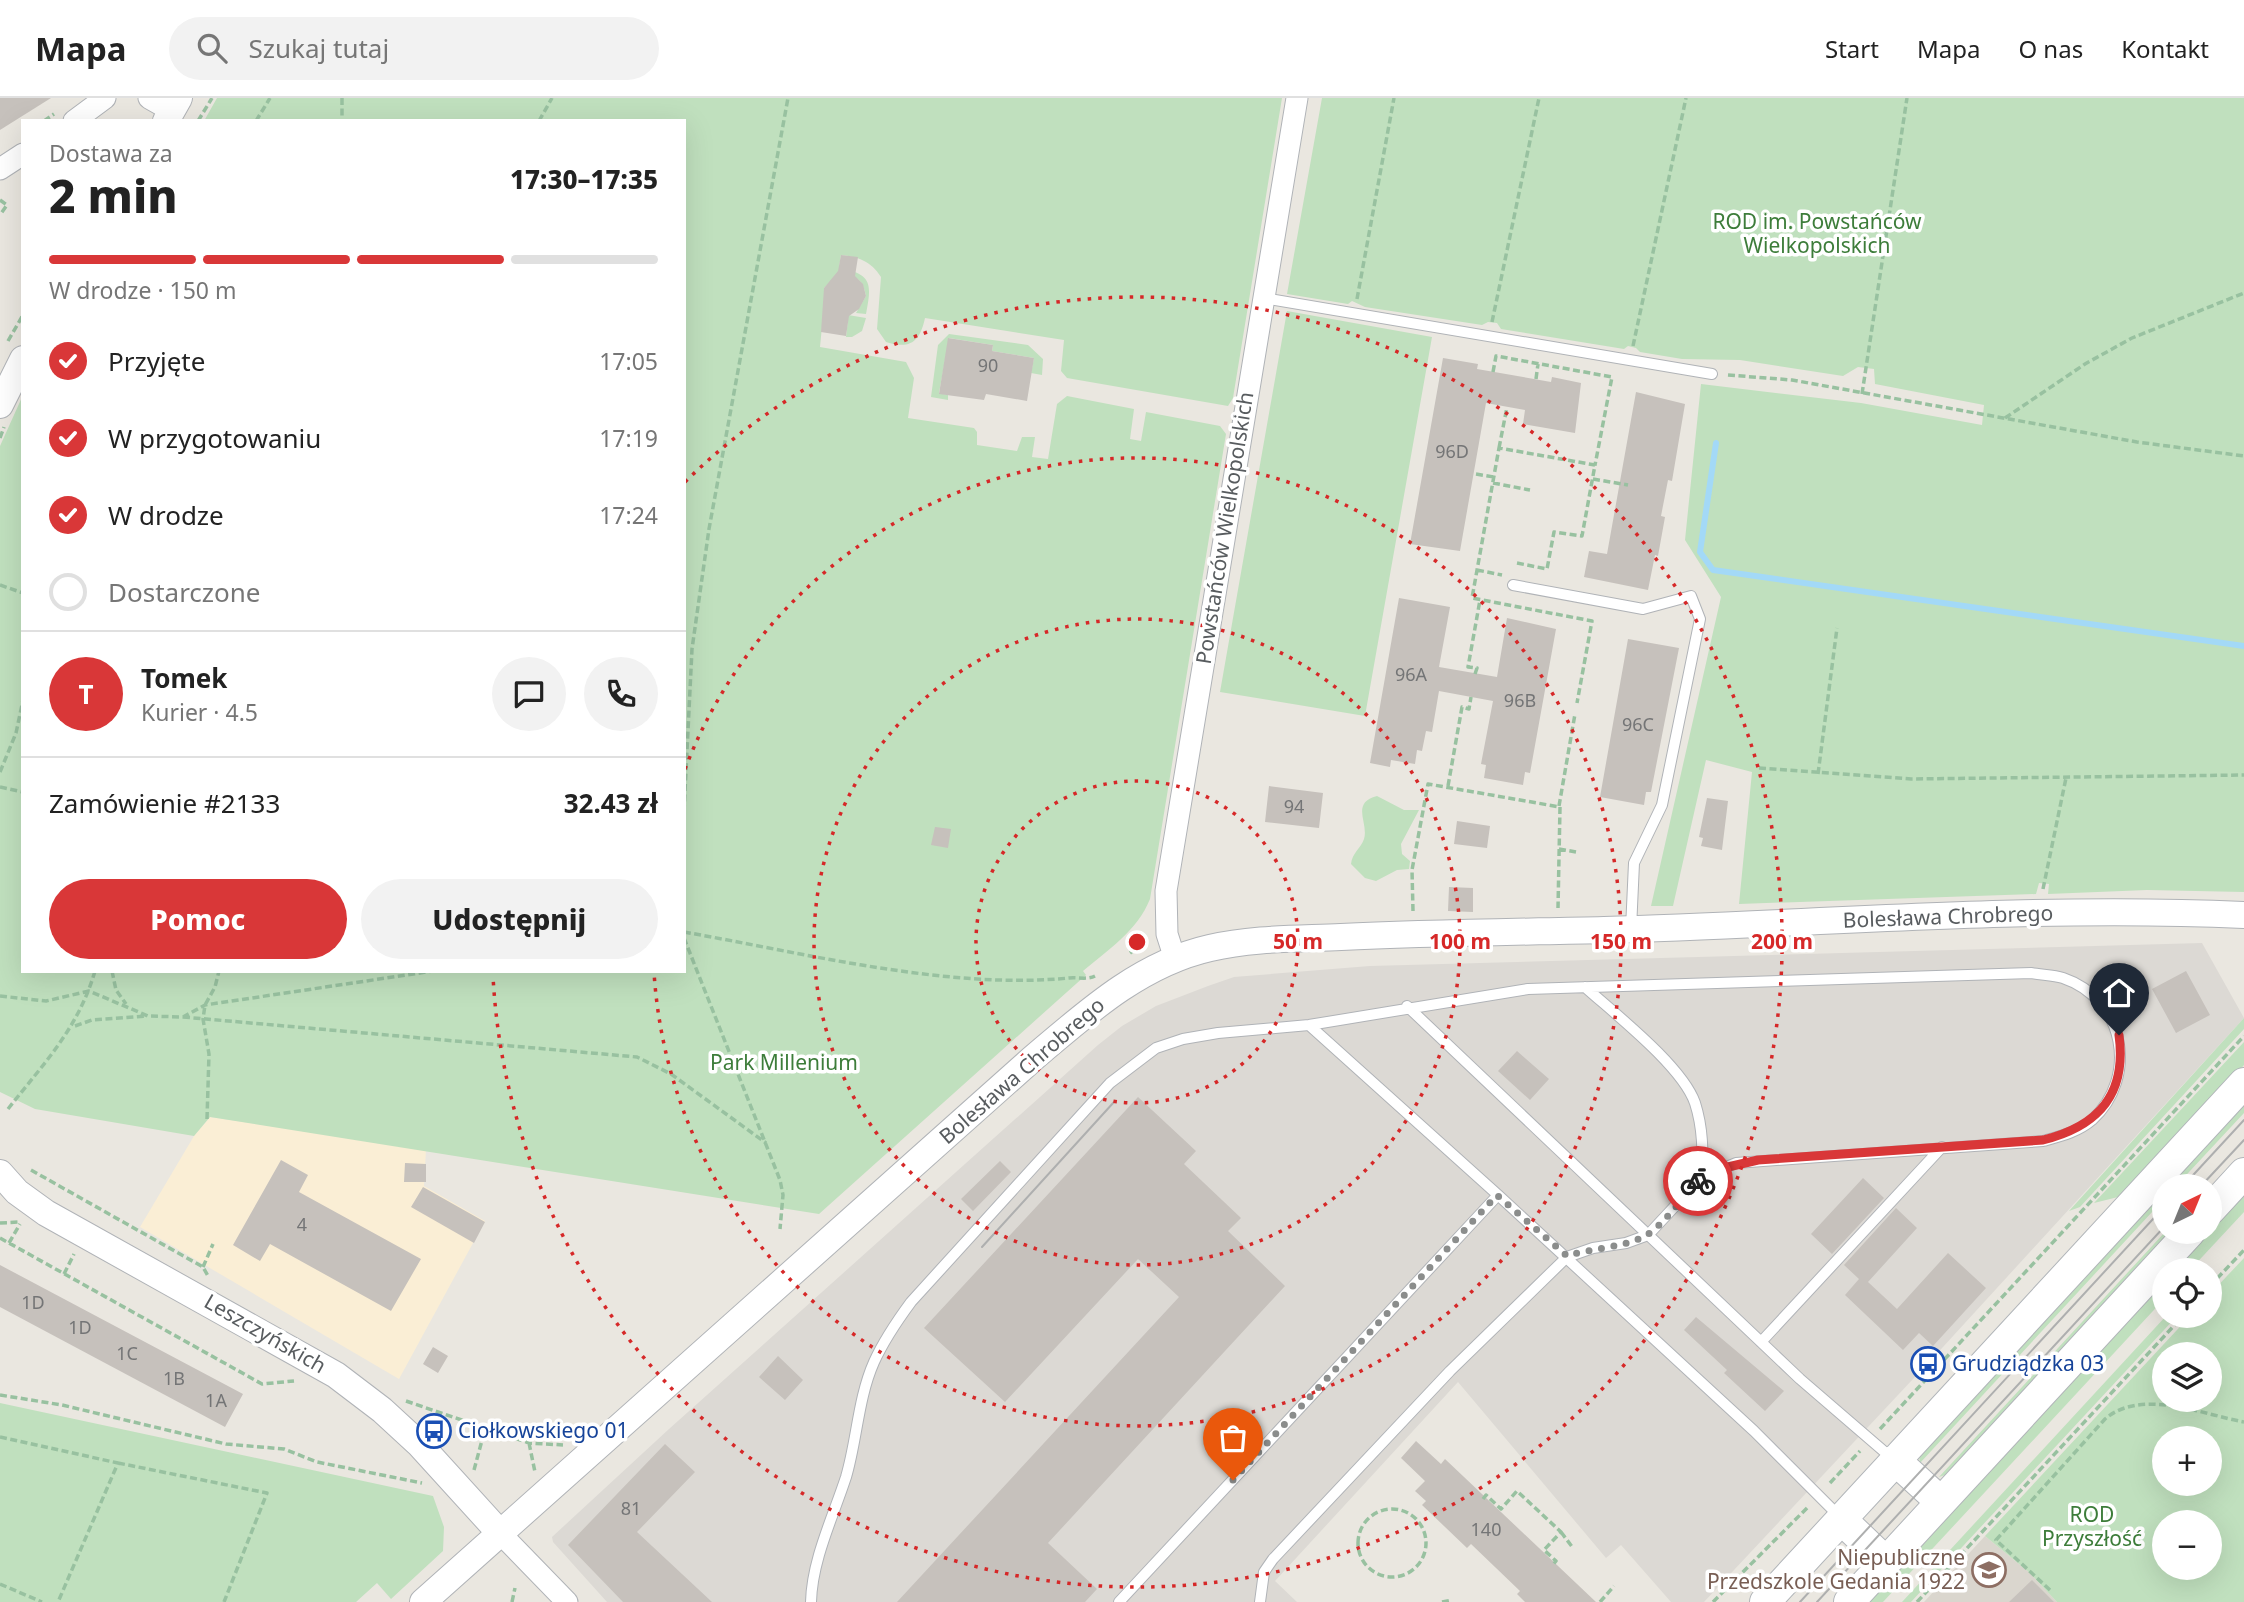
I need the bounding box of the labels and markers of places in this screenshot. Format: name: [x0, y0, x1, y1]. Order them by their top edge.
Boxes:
centre of rings: [1125, 930, 1149, 954]
pin: [2089, 963, 2149, 1035]
bus stop icon: Grudziądzka 03: [1909, 1345, 1947, 1383]
place label: Grudziądzka 03: [1952, 1349, 2104, 1377]
pin: [1203, 1408, 1263, 1480]
bus stop icon: Ciołkowskiego 01: [415, 1412, 453, 1450]
place label: Ciołkowskiego 01: [458, 1416, 628, 1444]
place label: Niepubliczne Przedszkole Gedania 1922: [1707, 1543, 1965, 1595]
school or university icon: Niepubliczne Przedszkole Gedania 1922: [1970, 1551, 2008, 1589]

